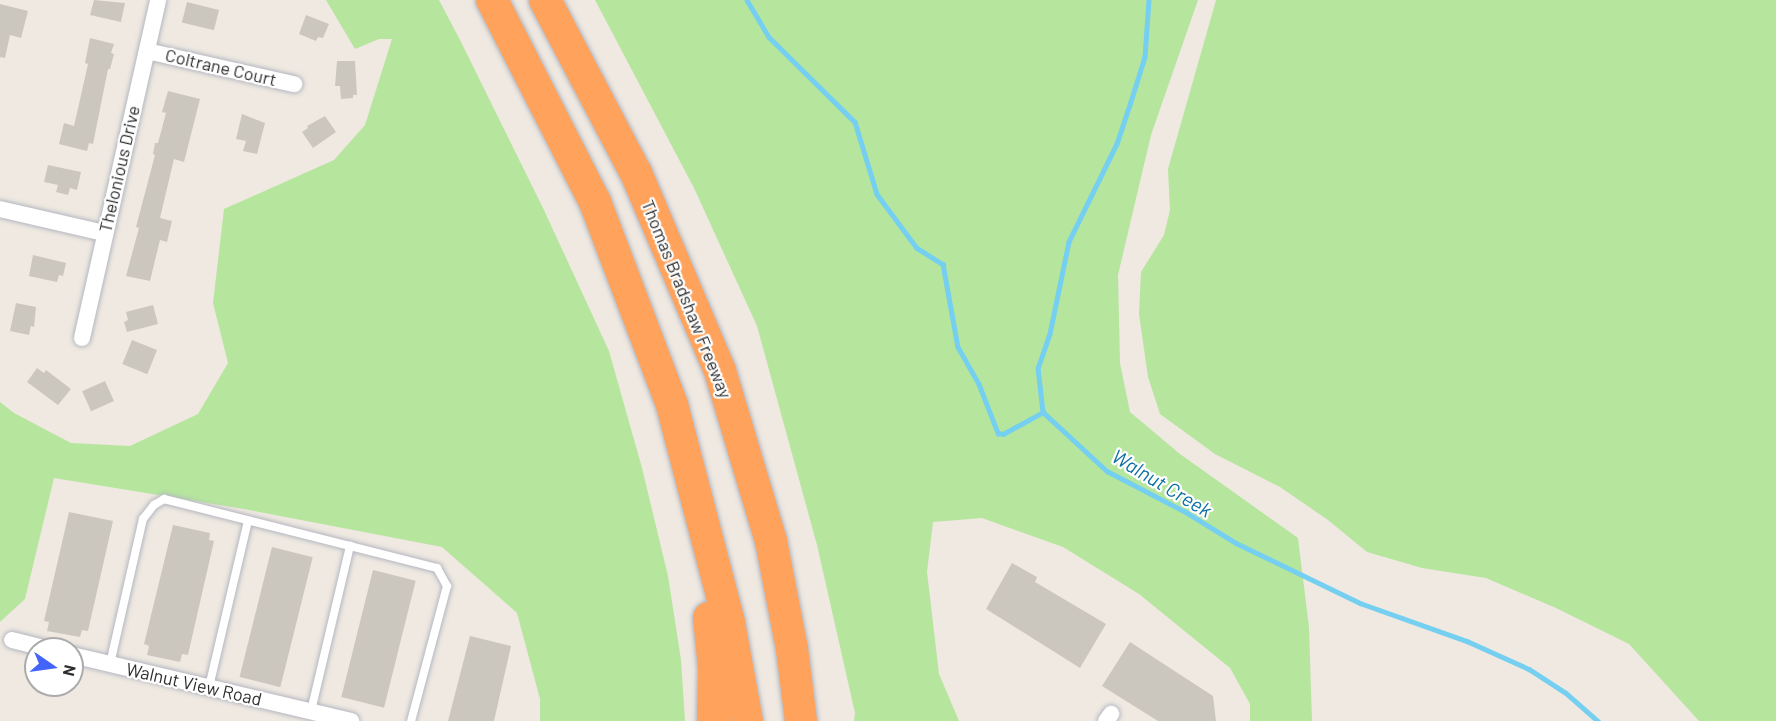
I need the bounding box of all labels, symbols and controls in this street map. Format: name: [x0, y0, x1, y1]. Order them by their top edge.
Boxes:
street label: Coltrane Court: [163, 44, 279, 90]
street label: Thelonious Drive: [94, 103, 144, 235]
street label: Thomas Bradshaw Freeway: [637, 196, 737, 402]
water label: Walnut Creek: [1108, 444, 1216, 522]
north arrow: [24, 637, 84, 697]
street label: Walnut View Road: [124, 658, 264, 710]
text: N: [60, 663, 81, 678]

